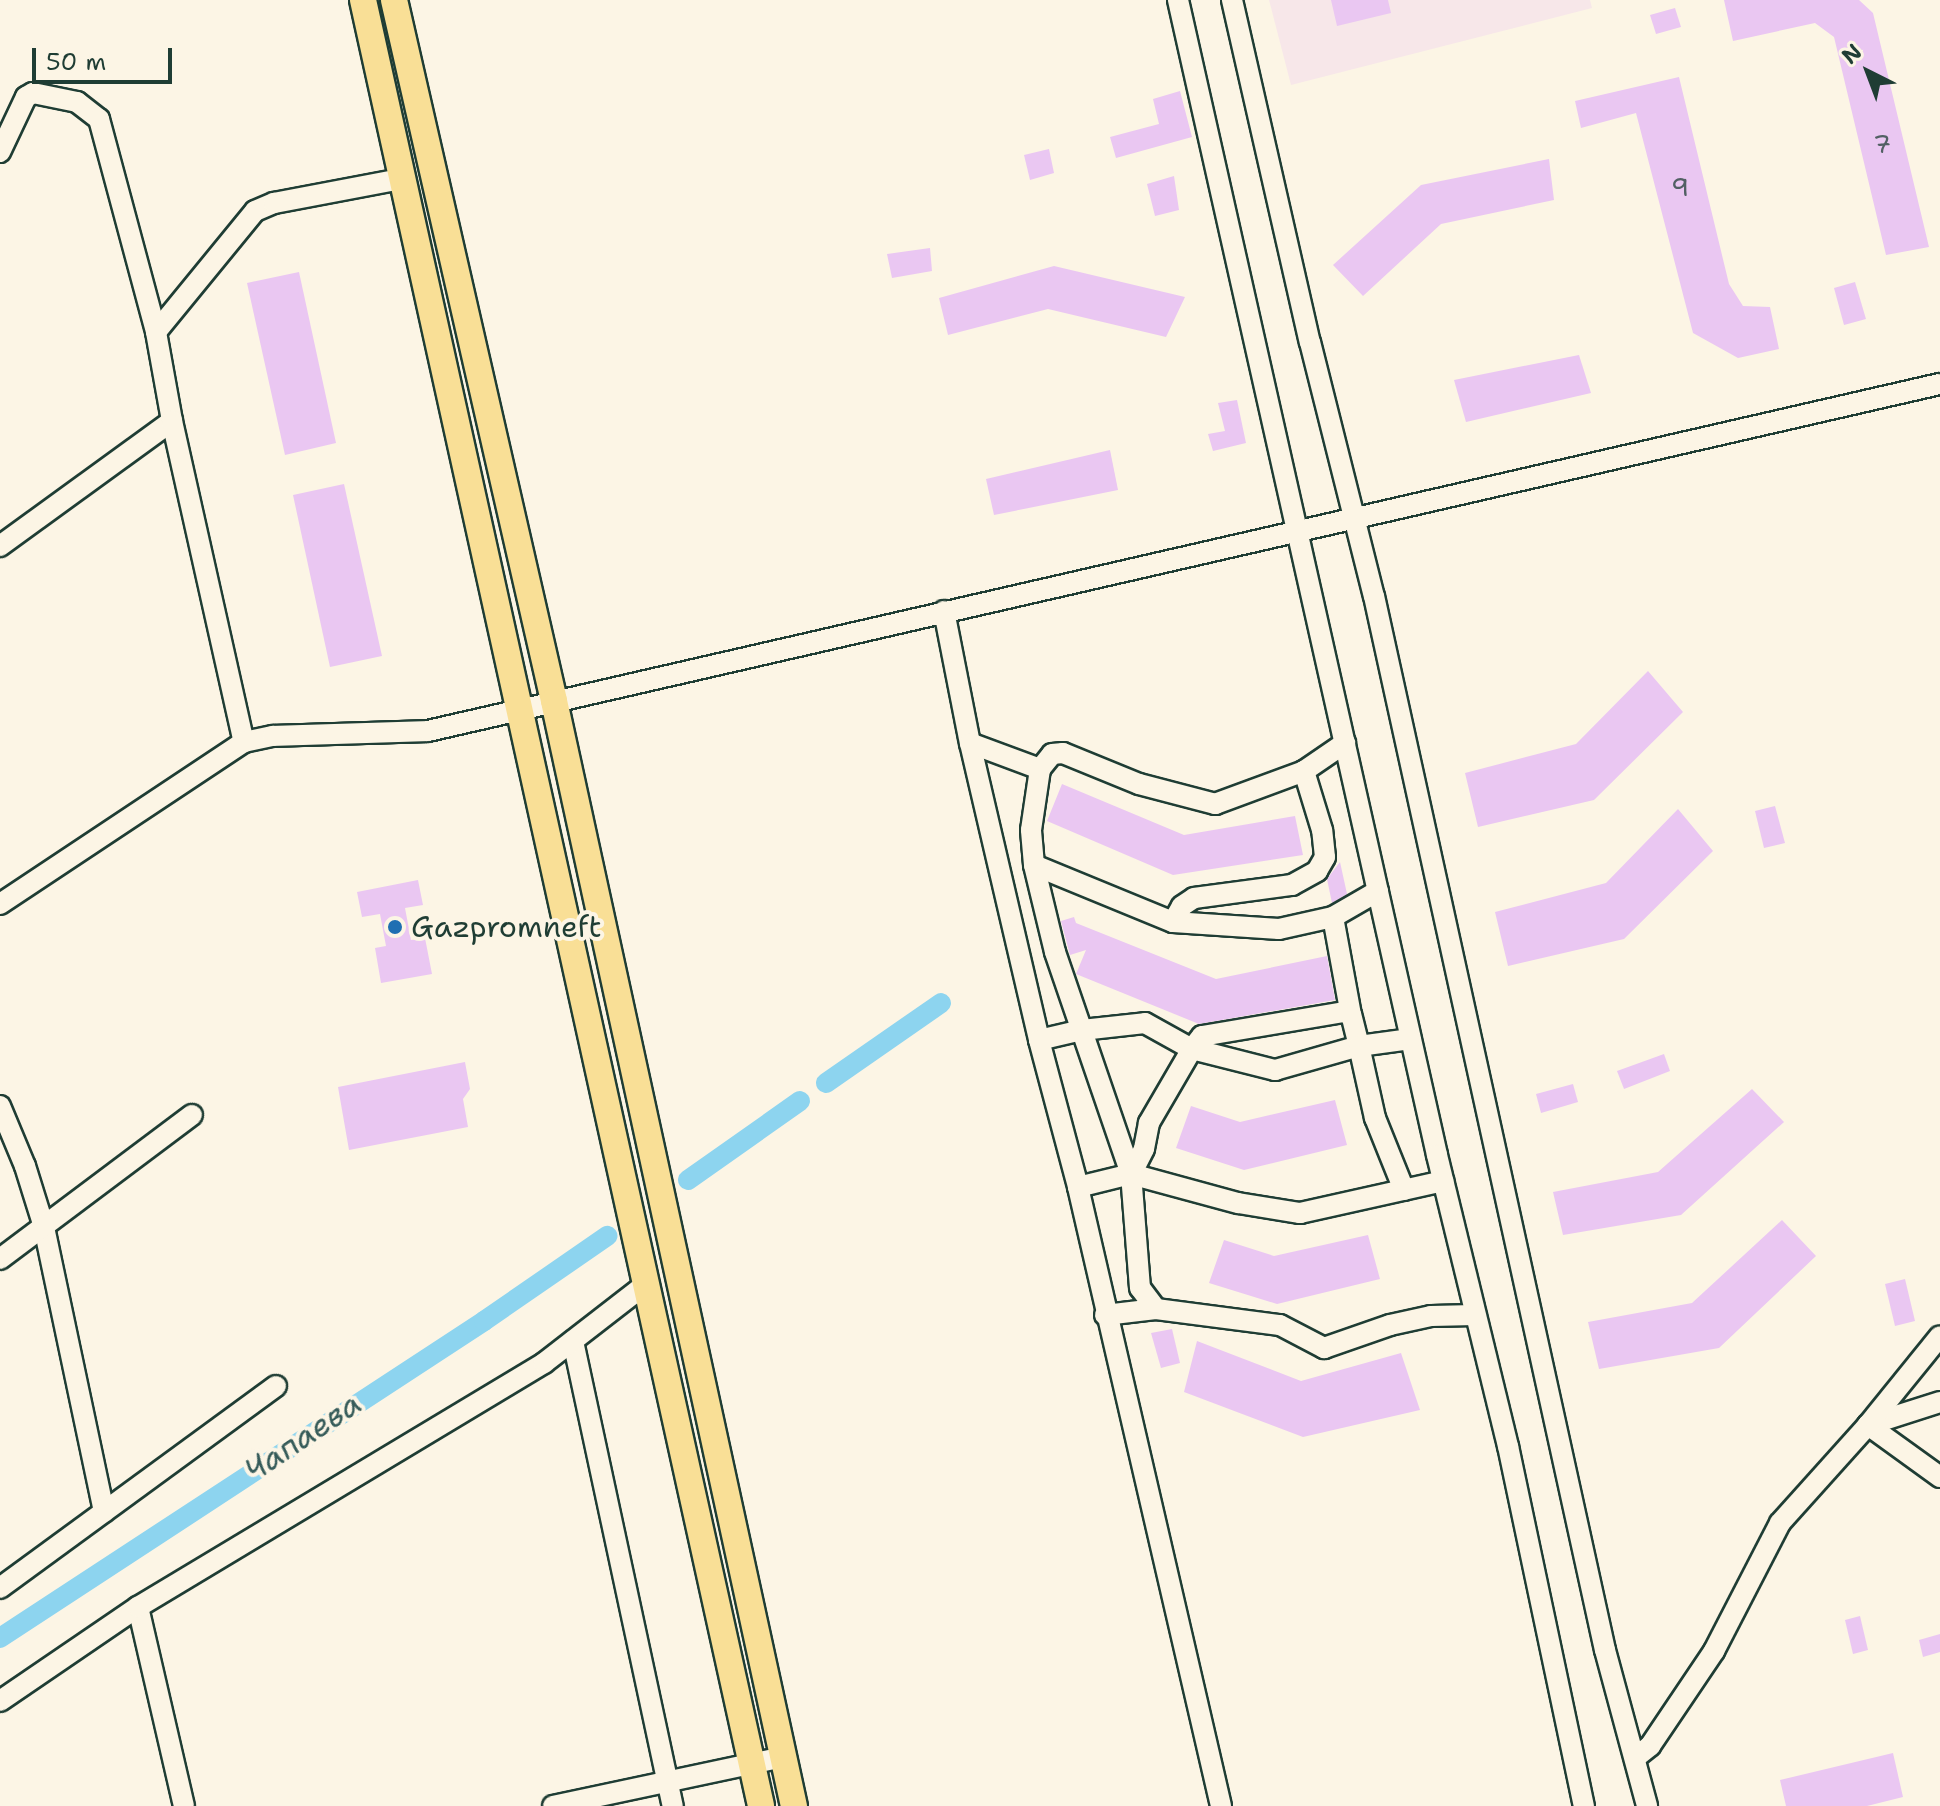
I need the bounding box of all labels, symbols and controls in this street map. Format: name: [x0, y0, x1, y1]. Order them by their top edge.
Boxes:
scale bar: [36, 32, 176, 82]
north arrow: [1828, 32, 1908, 112]
text: N: [1835, 37, 1868, 70]
text: 50 m: [46, 46, 106, 78]
house number: 7: [1873, 128, 1891, 160]
house number: 9: [1671, 171, 1689, 203]
place label: Gazpromneft: [411, 909, 602, 945]
marker: Gazpromneft: [386, 918, 404, 936]
water label: Чапаева: [237, 1384, 369, 1490]

